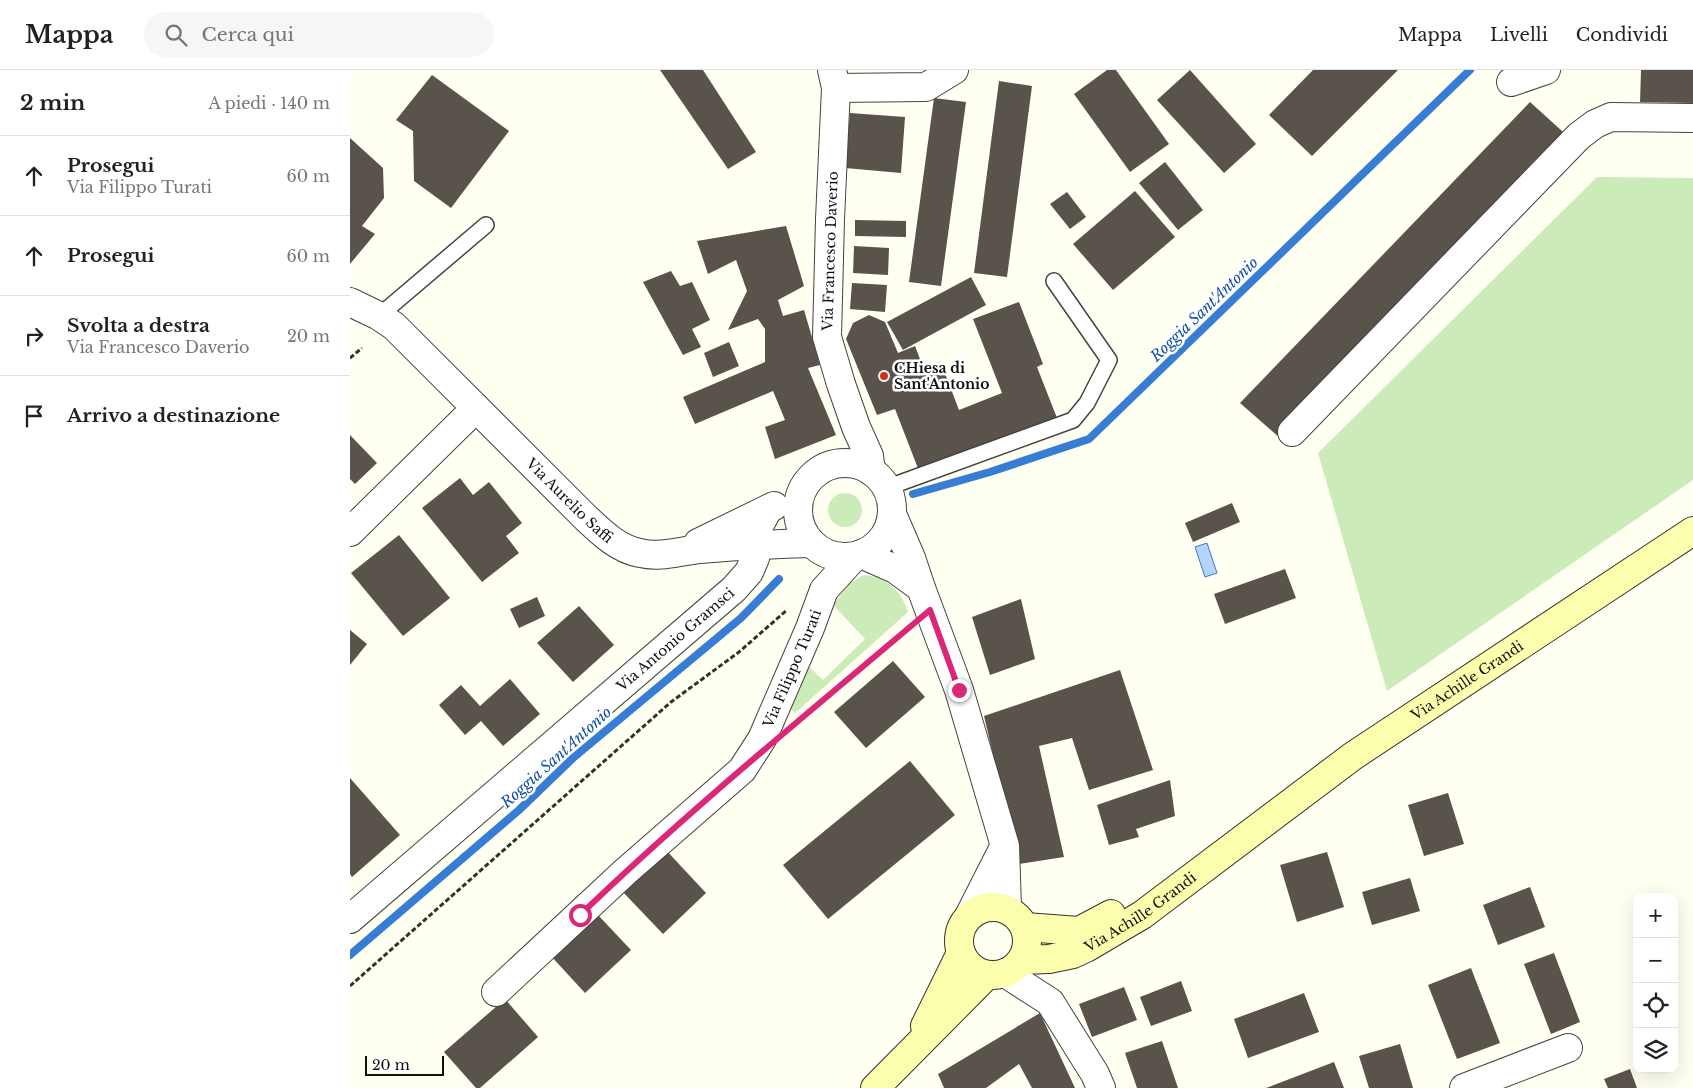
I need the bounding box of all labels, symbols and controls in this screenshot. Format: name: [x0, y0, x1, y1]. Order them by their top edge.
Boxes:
search box: [144, 12, 494, 57]
text: Mappa: [25, 20, 114, 49]
icon: search: [162, 21, 190, 49]
text: Cerca qui: [202, 23, 294, 46]
text: Mappa: [1398, 24, 1462, 46]
text: Livelli: [1490, 24, 1548, 46]
text: Condividi: [1576, 24, 1668, 46]
text: 2 min: [20, 90, 85, 116]
text: A piedi · 140 m: [209, 93, 330, 113]
text: Prosegui: [67, 154, 154, 177]
icon: ahead: [20, 162, 48, 190]
text: 60 m: [287, 166, 330, 186]
street label: Via Francesco Daverio: [818, 171, 842, 332]
text: Via Filippo Turati: [67, 177, 212, 197]
icon: ahead: [20, 242, 48, 270]
text: Prosegui: [67, 244, 154, 267]
text: 60 m: [287, 246, 330, 266]
water label: Roggia Sant'Antonio: [1145, 253, 1262, 366]
text: Svolta a destra: [67, 314, 210, 337]
icon: right: [20, 322, 48, 350]
text: 20 m: [287, 326, 330, 346]
text: Via Francesco Daverio: [67, 337, 250, 357]
place label: CHiesa di Sant'Antonio: [894, 359, 989, 393]
marker: CHiesa di Sant'Antonio: [878, 370, 890, 382]
icon: arrive: [20, 402, 48, 430]
text: Arrivo a destinazione: [67, 404, 280, 427]
street label: Via Aurelio Saffi: [522, 454, 617, 547]
street label: Via Antonio Gramsci: [612, 584, 738, 696]
street label: Via Filippo Turati: [759, 607, 825, 731]
street label: Via Achille Grandi: [1407, 637, 1527, 725]
route end: [948, 679, 971, 702]
water label: Roggia Sant'Antonio: [496, 702, 615, 812]
street label: Via Achille Grandi: [1080, 868, 1200, 956]
map controls: [1633, 893, 1678, 1073]
button: +: [1633, 893, 1678, 938]
route start: [569, 904, 592, 927]
button: −: [1633, 938, 1678, 983]
button: locate: [1633, 983, 1678, 1028]
button: layers: [1633, 1028, 1678, 1073]
scale bar: [365, 1053, 444, 1076]
text: 20 m: [372, 1056, 410, 1074]

